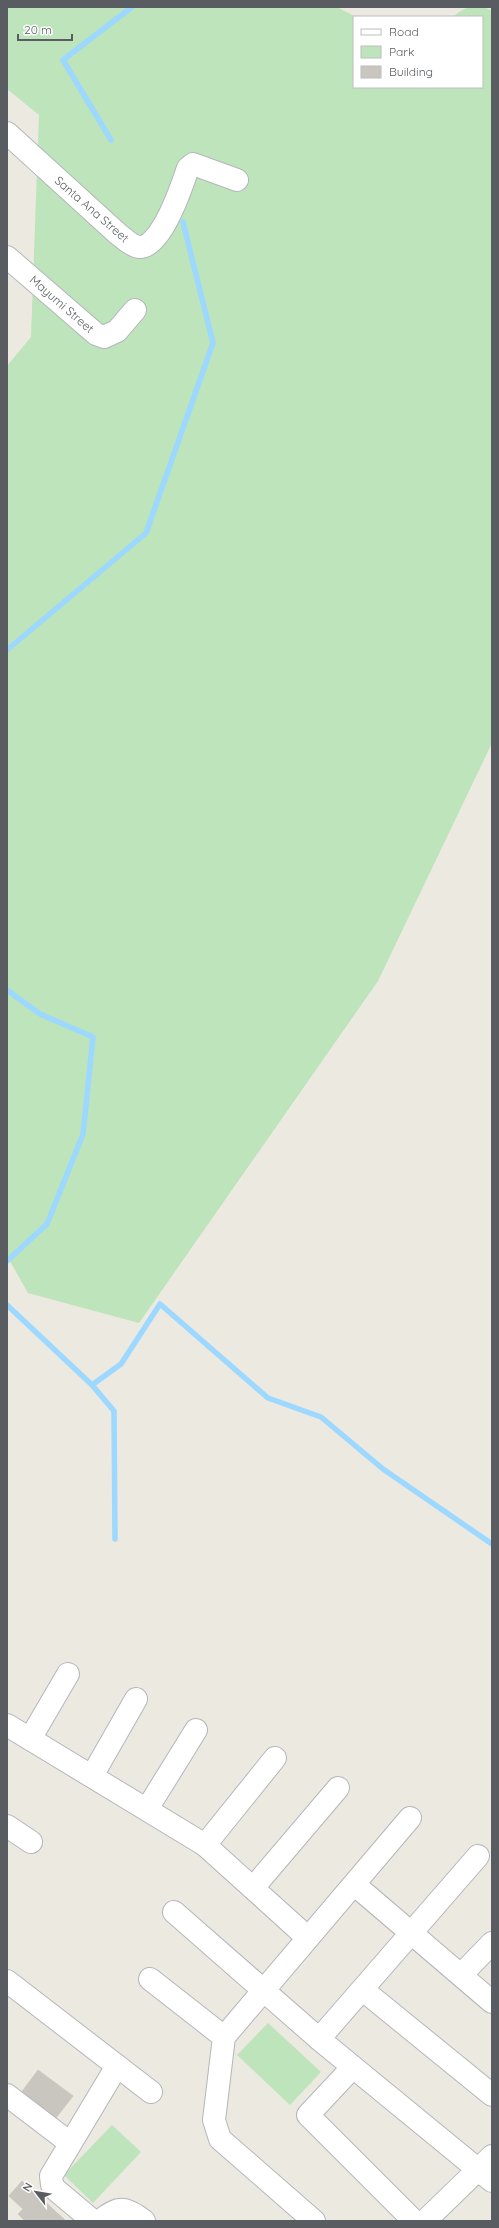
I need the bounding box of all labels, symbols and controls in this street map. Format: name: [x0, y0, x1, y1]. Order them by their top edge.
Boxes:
scale bar: [18, 16, 72, 42]
legend: [353, 16, 483, 88]
text: 20 m: [24, 22, 52, 37]
text: Road: [389, 24, 419, 39]
text: Park: [389, 44, 414, 59]
text: Building: [389, 64, 433, 79]
street label: Santa Ana Street: [52, 173, 132, 245]
street label: Mayumi Street: [27, 272, 97, 336]
north arrow: [16, 2172, 56, 2212]
text: N: [19, 2180, 36, 2194]

